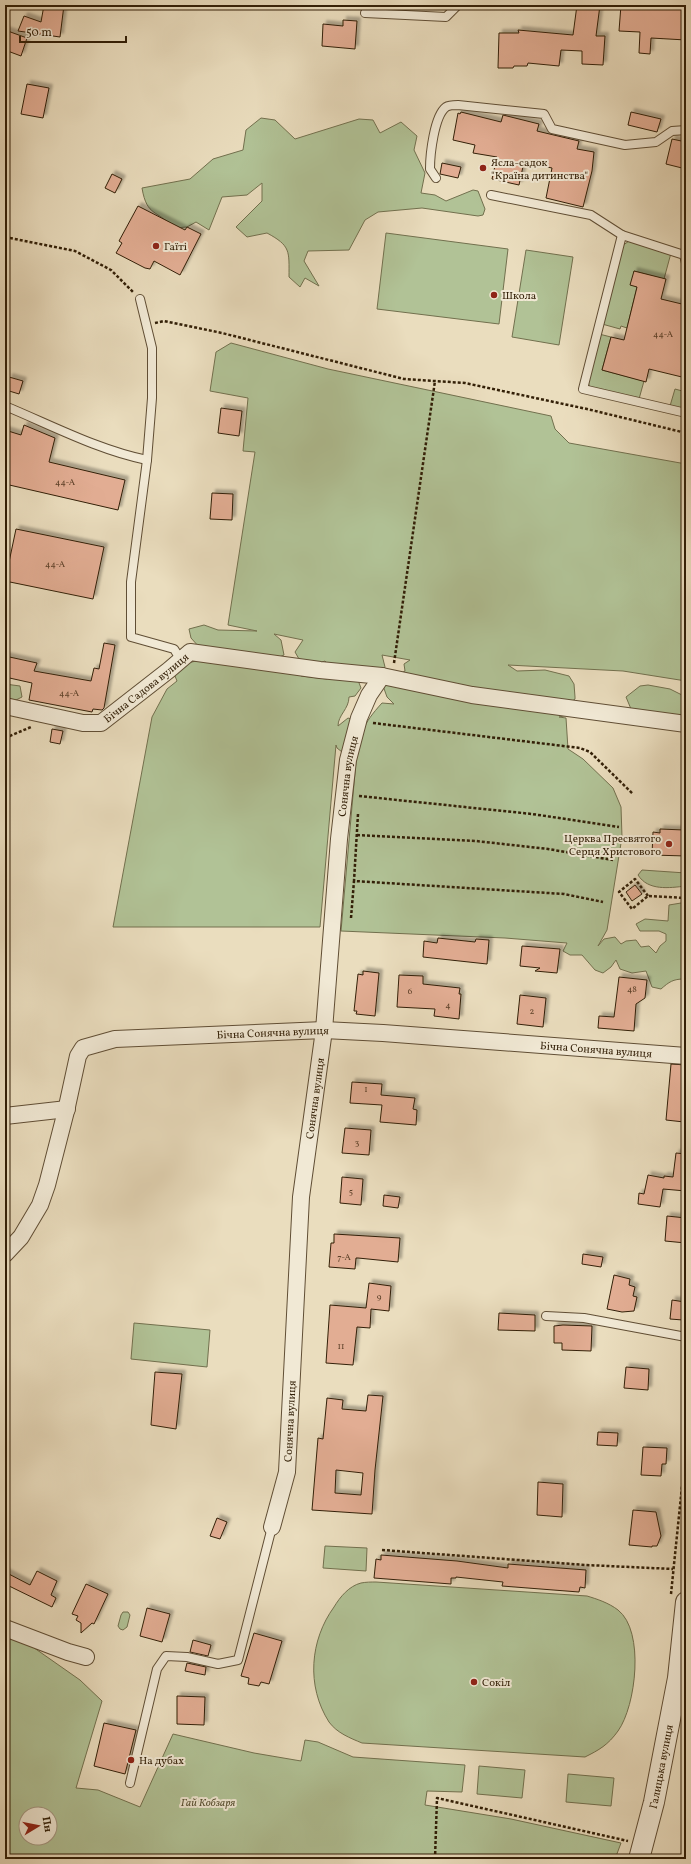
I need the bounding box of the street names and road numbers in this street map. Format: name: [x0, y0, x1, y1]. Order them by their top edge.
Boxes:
street label: Бічна Садова вулиця: [101, 650, 193, 727]
street label: Сонячна вулиця: [336, 734, 363, 818]
street label: Бічна Сонячна вулиця: [216, 1024, 329, 1044]
street label: Бічна Сонячна вулиця: [539, 1039, 653, 1062]
street label: Сонячна вулиця: [303, 1057, 329, 1140]
street label: Сонячна вулиця: [282, 1380, 301, 1462]
street label: Галицька вулиця: [646, 1723, 678, 1811]

